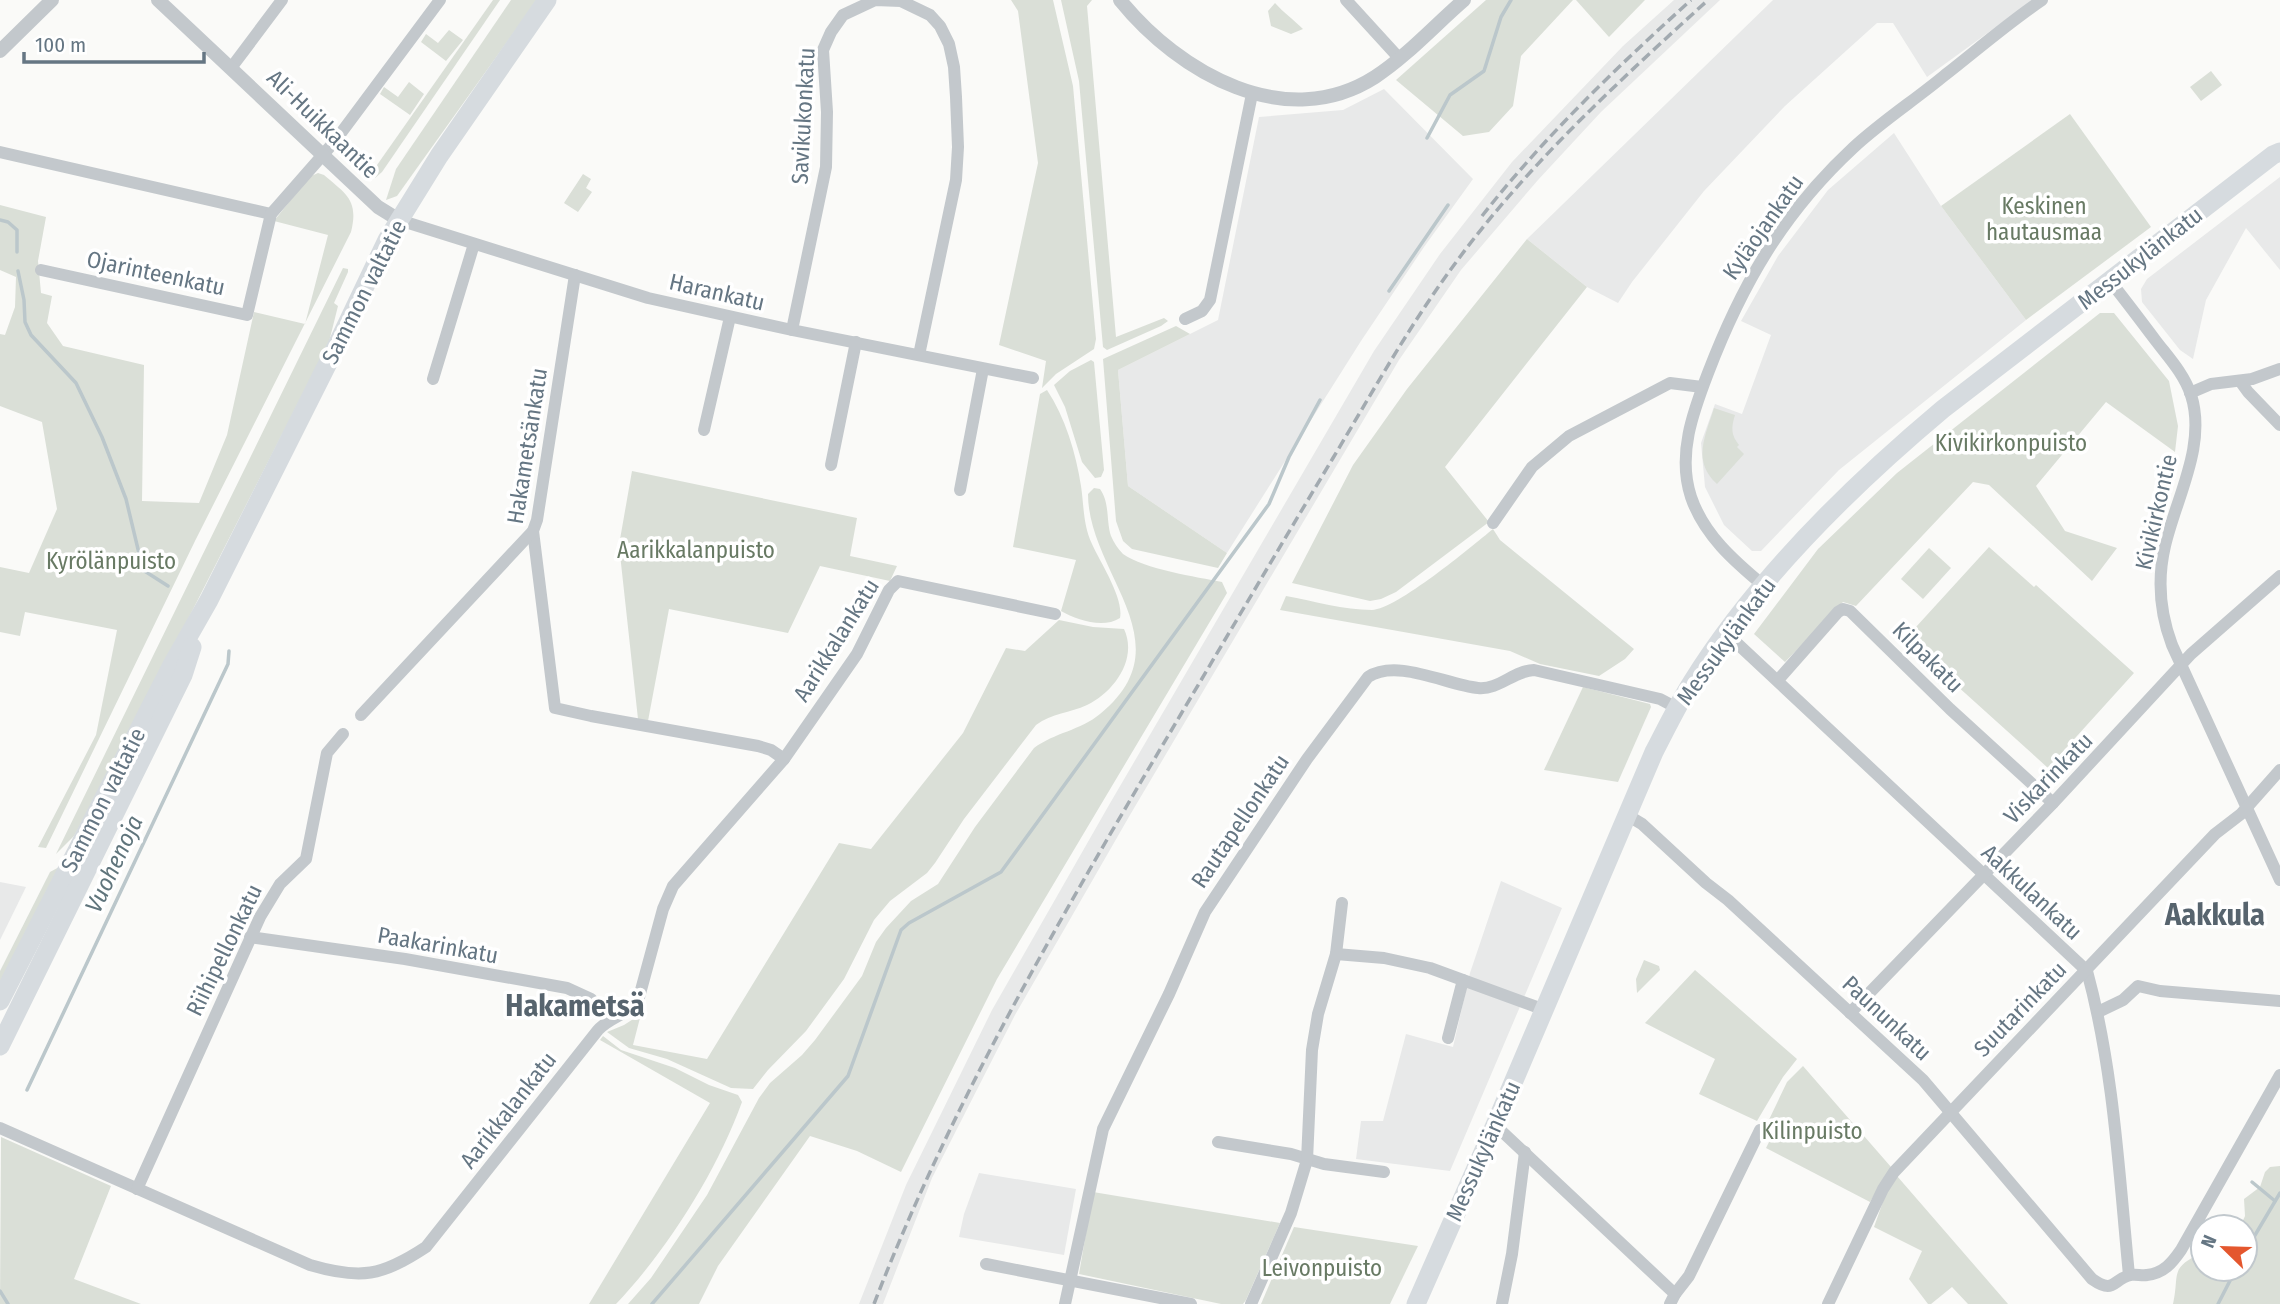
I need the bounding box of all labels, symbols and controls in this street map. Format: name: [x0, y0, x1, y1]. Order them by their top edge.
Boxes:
scale bar: [24, 21, 205, 65]
text: 100 m: [35, 32, 86, 58]
street label: Savikukonkatu: [785, 47, 821, 185]
street label: Ali-Huikkaantie: [261, 64, 385, 184]
street label: Kyläojankatu: [1717, 169, 1809, 285]
park label: Keskinen hautausmaa: [1986, 192, 2102, 246]
street label: Messukylänkatu: [2072, 201, 2208, 315]
street label: Sammon valtatie: [316, 215, 412, 369]
street label: Ojarinteenkatu: [84, 245, 228, 301]
street label: Harankatu: [667, 267, 767, 317]
street label: Hakametsänkatu: [501, 366, 553, 526]
park label: Kivikirkonpuisto: [1935, 429, 2087, 457]
street label: Kivikirkontie: [2129, 451, 2183, 573]
park label: Aarikkalanpuisto: [617, 536, 775, 564]
park label: Kyrölänpuisto: [46, 547, 176, 575]
street label: Messukylänkatu: [1670, 572, 1782, 710]
street label: Aarikkalankatu: [787, 573, 885, 707]
street label: Kilpakatu: [1887, 616, 1969, 698]
street label: Sammon valtatie: [55, 723, 151, 877]
street label: Viskarinkatu: [1998, 727, 2098, 829]
street label: Rautapellonkatu: [1185, 749, 1295, 893]
water label: Vuohenoja: [79, 811, 149, 917]
street label: Aakkulankatu: [1976, 838, 2088, 946]
street label: Riihipellonkatu: [180, 880, 268, 1020]
district label: Aakkula: [2164, 897, 2265, 933]
street label: Paakarinkatu: [375, 921, 501, 969]
street label: Suutarinkatu: [1968, 956, 2072, 1062]
street label: Paununkatu: [1837, 970, 1937, 1066]
district label: Hakametsä: [505, 988, 645, 1024]
street label: Aarikkalankatu: [454, 1046, 562, 1174]
street label: Messukylänkatu: [1440, 1076, 1526, 1226]
park label: Kilinpuisto: [1761, 1117, 1863, 1145]
north arrow: [2189, 1213, 2259, 1283]
text: N: [2196, 1232, 2222, 1251]
park label: Leivonpuisto: [1262, 1254, 1382, 1282]

